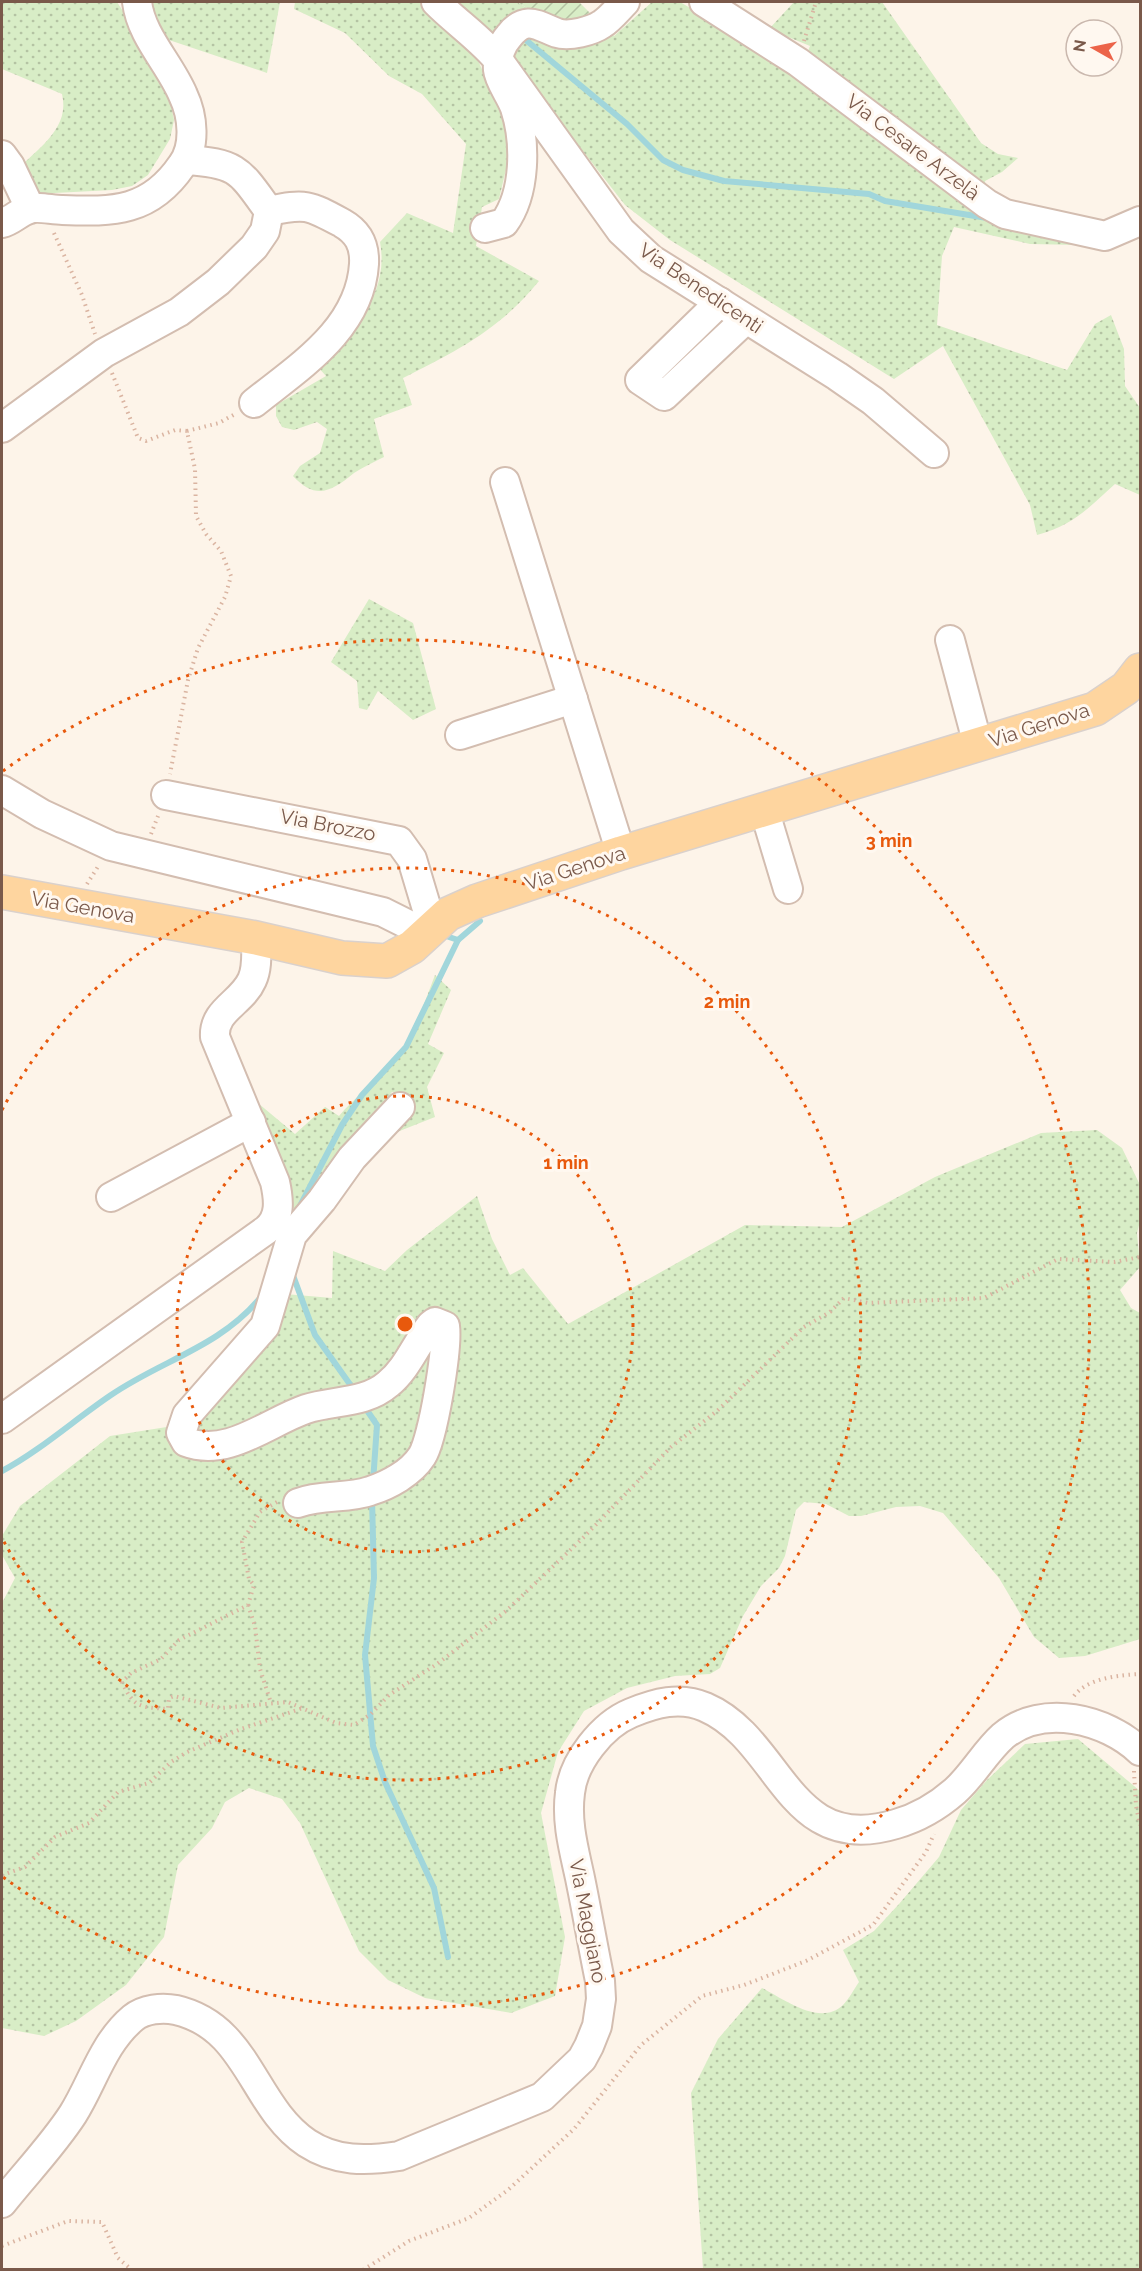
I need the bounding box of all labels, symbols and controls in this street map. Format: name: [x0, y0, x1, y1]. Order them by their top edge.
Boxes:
north arrow: [1064, 18, 1124, 78]
text: N: [1069, 38, 1090, 53]
street label: Via Cesare Arzelà: [841, 89, 985, 205]
street label: Via Benedicenti: [634, 238, 768, 338]
street label: Via Genova: [986, 697, 1092, 753]
street label: Via Brozzo: [278, 804, 378, 846]
text: 3 min: [866, 830, 912, 851]
street label: Via Genova: [522, 840, 628, 896]
street label: Via Genova: [29, 886, 137, 928]
text: 2 min: [704, 991, 750, 1012]
text: 1 min: [543, 1152, 589, 1173]
centre of rings: [395, 1314, 415, 1334]
street label: Via Maggiano: [564, 1857, 612, 1985]

